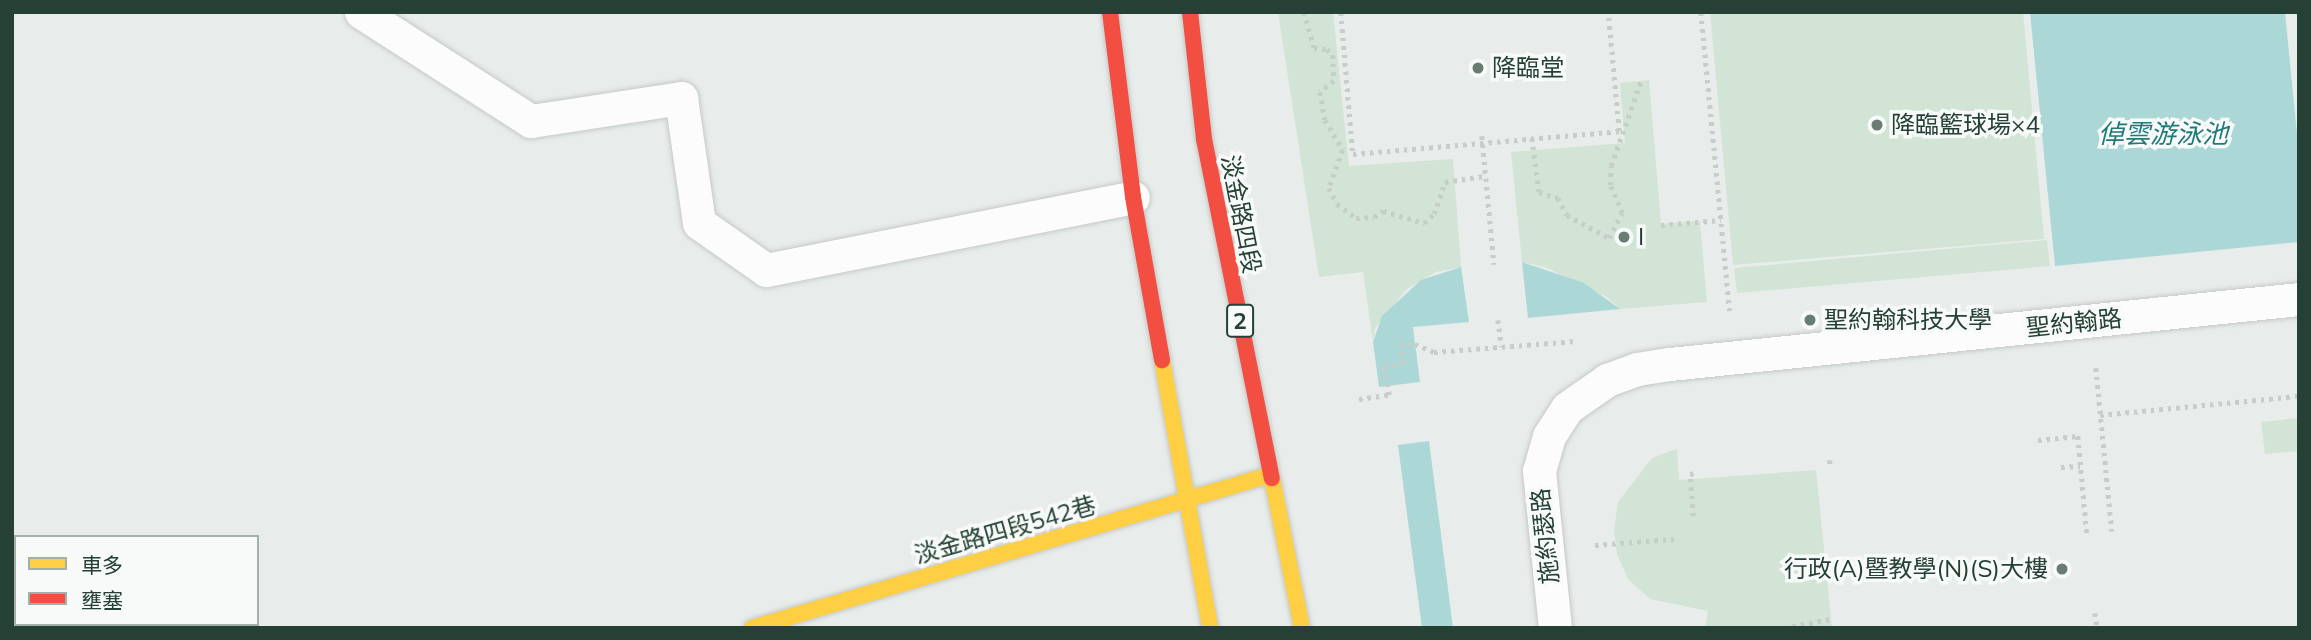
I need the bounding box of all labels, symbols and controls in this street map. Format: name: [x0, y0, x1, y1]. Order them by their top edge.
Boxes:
place label: 降臨堂: [1492, 54, 1564, 82]
marker: 降臨堂: [1470, 60, 1486, 76]
place label: 降臨籃球場×4: [1891, 111, 2040, 139]
marker: 降臨籃球場×4: [1869, 117, 1885, 133]
water label: 倬雲游泳池: [2098, 118, 2228, 150]
street label: 淡金路四段: [1215, 152, 1267, 276]
place label: I: [1638, 223, 1644, 251]
marker: I: [1616, 229, 1632, 245]
road number: 2: [1226, 302, 1254, 340]
street label: 聖約翰路: [2025, 304, 2123, 342]
place label: 聖約翰科技大學: [1824, 306, 1992, 334]
marker: 聖約翰科技大學: [1802, 312, 1818, 328]
street label: 施約瑟路: [1526, 487, 1564, 585]
street label: 淡金路四段542巷: [911, 490, 1099, 570]
legend: [14, 535, 259, 626]
text: 車多: [81, 552, 123, 578]
place label: 行政(A)暨教學(N)(S)大樓: [1784, 555, 2048, 583]
marker: 行政(A)暨教學(N)(S)大樓: [2054, 561, 2070, 577]
text: 壅塞: [81, 587, 123, 613]

